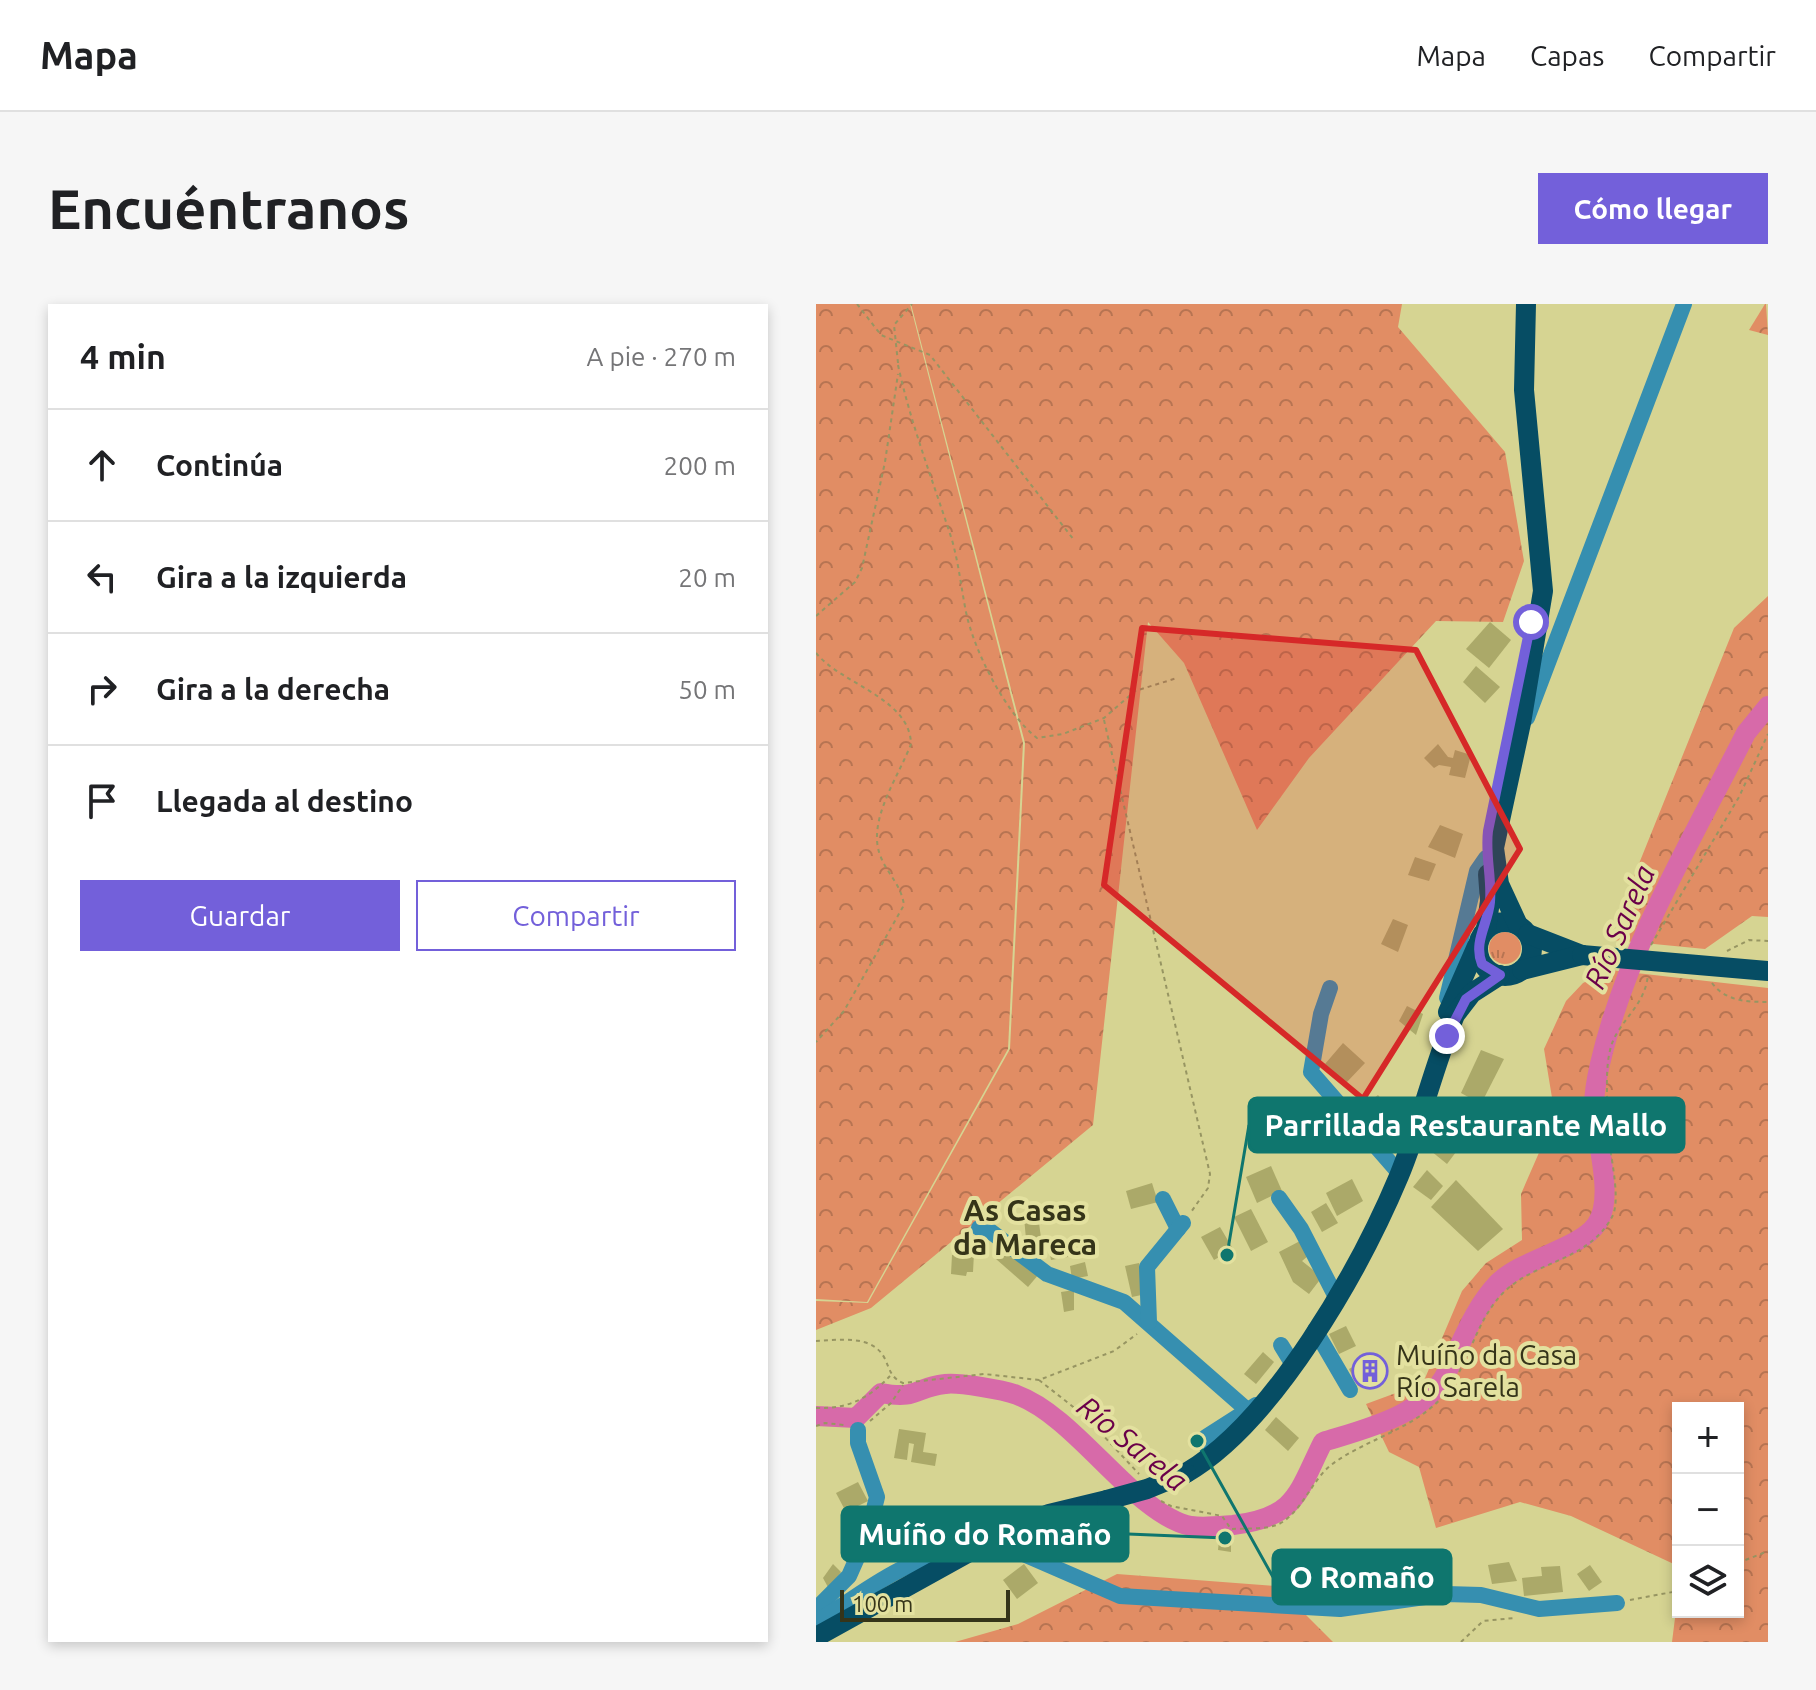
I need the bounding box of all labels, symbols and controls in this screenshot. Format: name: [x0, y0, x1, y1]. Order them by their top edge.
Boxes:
text: Mapa: [40, 34, 138, 76]
text: Mapa: [1416, 40, 1486, 71]
text: Capas: [1530, 40, 1605, 71]
text: Compartir: [1649, 40, 1776, 71]
button: Cómo llegar: [1538, 173, 1768, 244]
text: Encuéntranos: [48, 177, 409, 240]
text: 4 min: [80, 337, 166, 375]
text: A pie · 270 m: [587, 342, 736, 371]
icon: ahead: [80, 443, 124, 487]
text: Continúa: [156, 448, 283, 482]
text: 200 m: [664, 451, 736, 480]
icon: left: [80, 555, 124, 599]
text: Gira a la izquierda: [156, 560, 407, 594]
text: 20 m: [678, 563, 736, 592]
route start: [1513, 604, 1549, 640]
icon: right: [80, 667, 124, 711]
text: Gira a la derecha: [156, 672, 390, 706]
text: 50 m: [678, 675, 736, 704]
icon: arrive: [80, 779, 124, 823]
text: Llegada al destino: [156, 784, 413, 818]
water label: Río Sarela: [1577, 860, 1661, 993]
button: Guardar: [80, 880, 400, 951]
button: Compartir: [416, 880, 736, 951]
route end: [1429, 1018, 1465, 1054]
callout: Parrillada Restaurante Mallo: [1249, 1098, 1684, 1152]
text: Parrillada Restaurante Mallo: [1265, 1108, 1667, 1142]
district label: As Casas da Mareca: [953, 1193, 1097, 1261]
place label: Muíño da Casa Río Sarela: [1396, 1339, 1577, 1402]
building icon: Muíño da Casa Río Sarela: [1351, 1352, 1389, 1390]
water label: Río Sarela: [1071, 1389, 1194, 1498]
map controls: [1672, 1402, 1744, 1618]
button: +: [1672, 1402, 1744, 1474]
button: −: [1672, 1474, 1744, 1546]
callout: Muíño do Romaño: [842, 1507, 1128, 1561]
text: Muíño do Romaño: [858, 1517, 1112, 1551]
button: layers: [1672, 1546, 1744, 1618]
callout: O Romaño: [1273, 1550, 1451, 1604]
text: O Romaño: [1289, 1560, 1435, 1594]
scale bar: [840, 1586, 1010, 1622]
text: 100 m: [852, 1591, 913, 1616]

